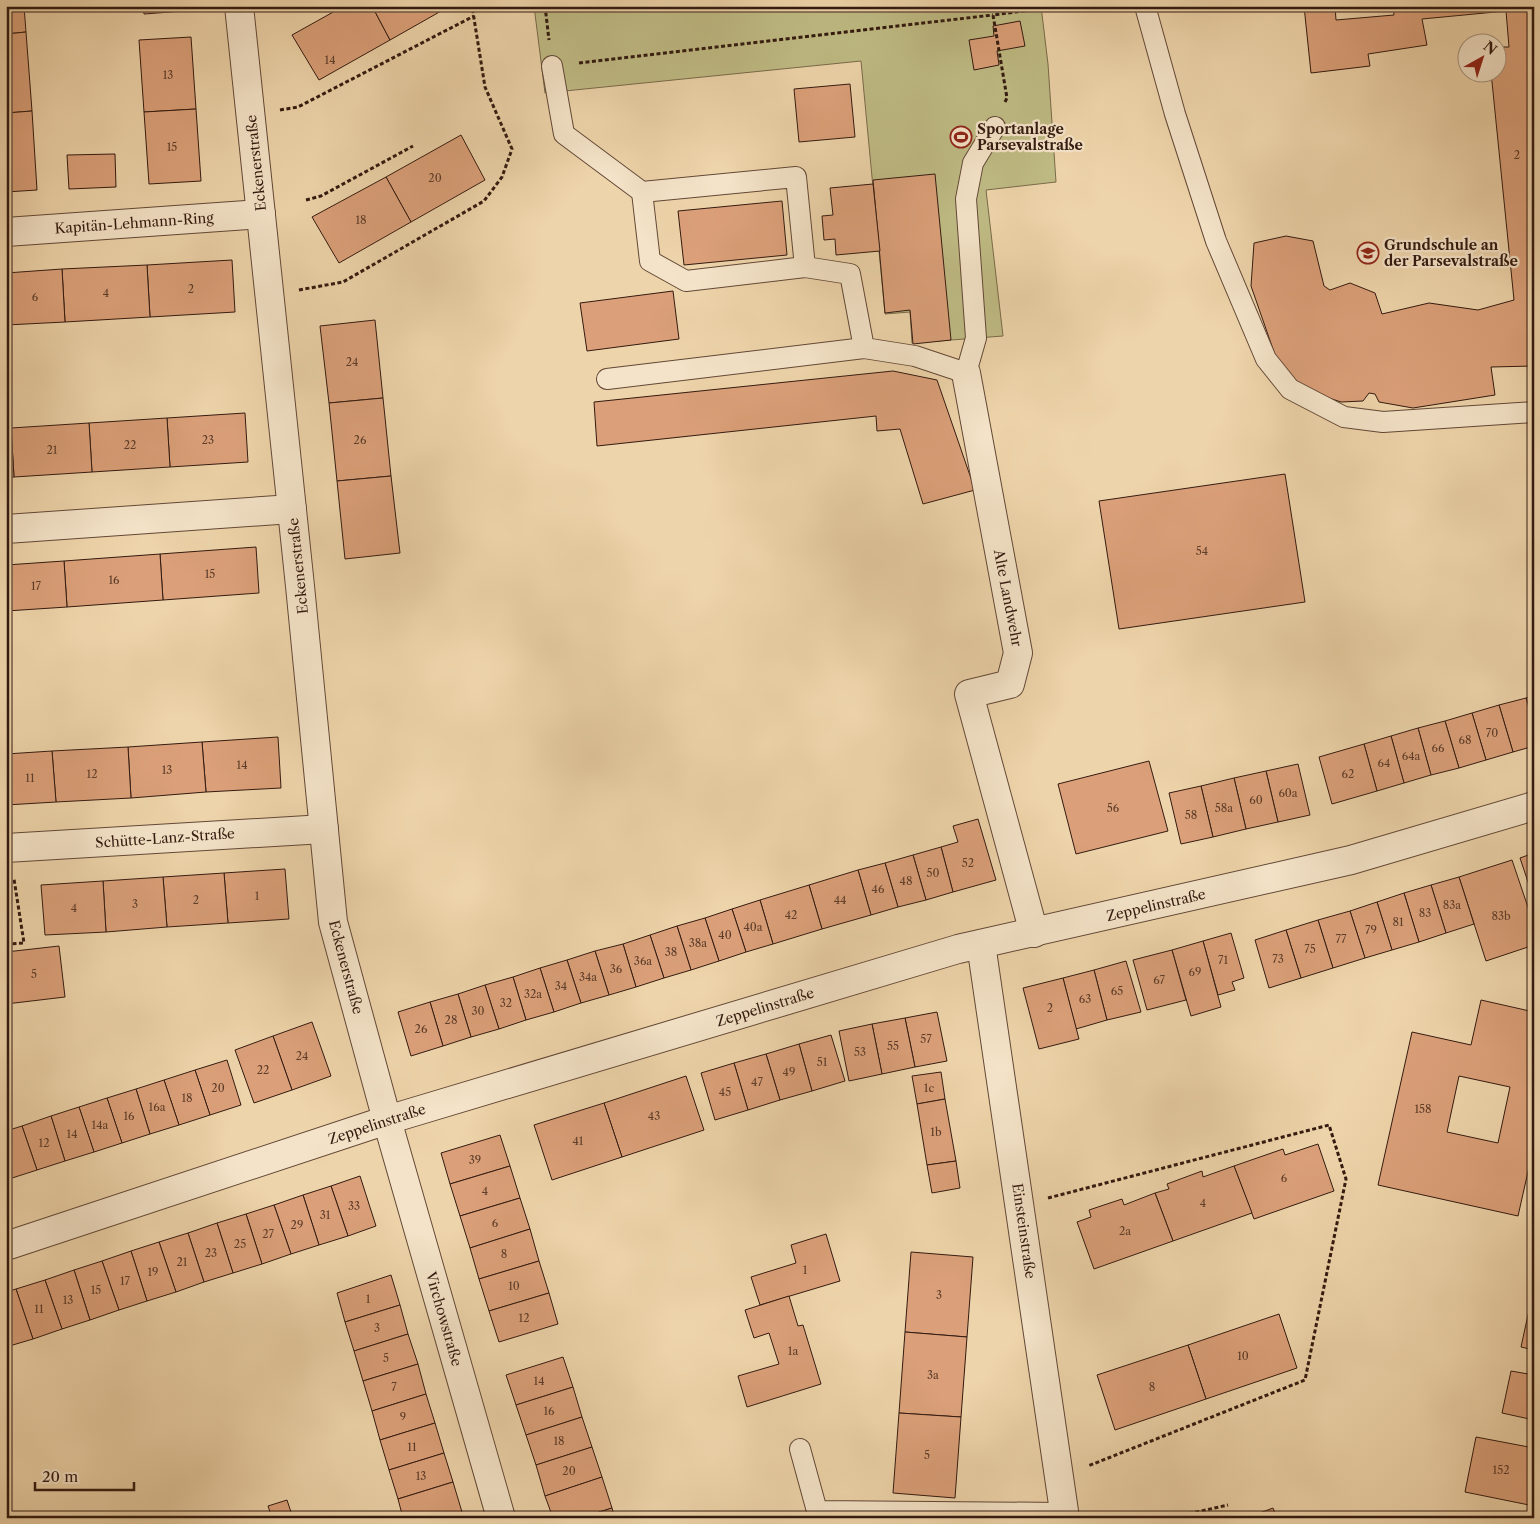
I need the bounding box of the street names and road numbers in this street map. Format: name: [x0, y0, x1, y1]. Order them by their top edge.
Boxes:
street label: Eckenerstraße: [242, 114, 270, 212]
street label: Kapitän-Lehmann-Ring: [54, 208, 215, 238]
street label: Eckenerstraße: [284, 517, 312, 615]
street label: Alte Landwehr: [990, 547, 1026, 648]
street label: Schütte-Lanz-Straße: [95, 824, 236, 852]
street label: Zeppelinstraße: [1105, 885, 1208, 925]
street label: Eckenerstraße: [325, 918, 367, 1016]
street label: Zeppelinstraße: [714, 984, 816, 1030]
street label: Zeppelinstraße: [326, 1100, 428, 1148]
street label: Einsteinstraße: [1008, 1182, 1040, 1280]
street label: Virchowstraße: [422, 1269, 466, 1368]

